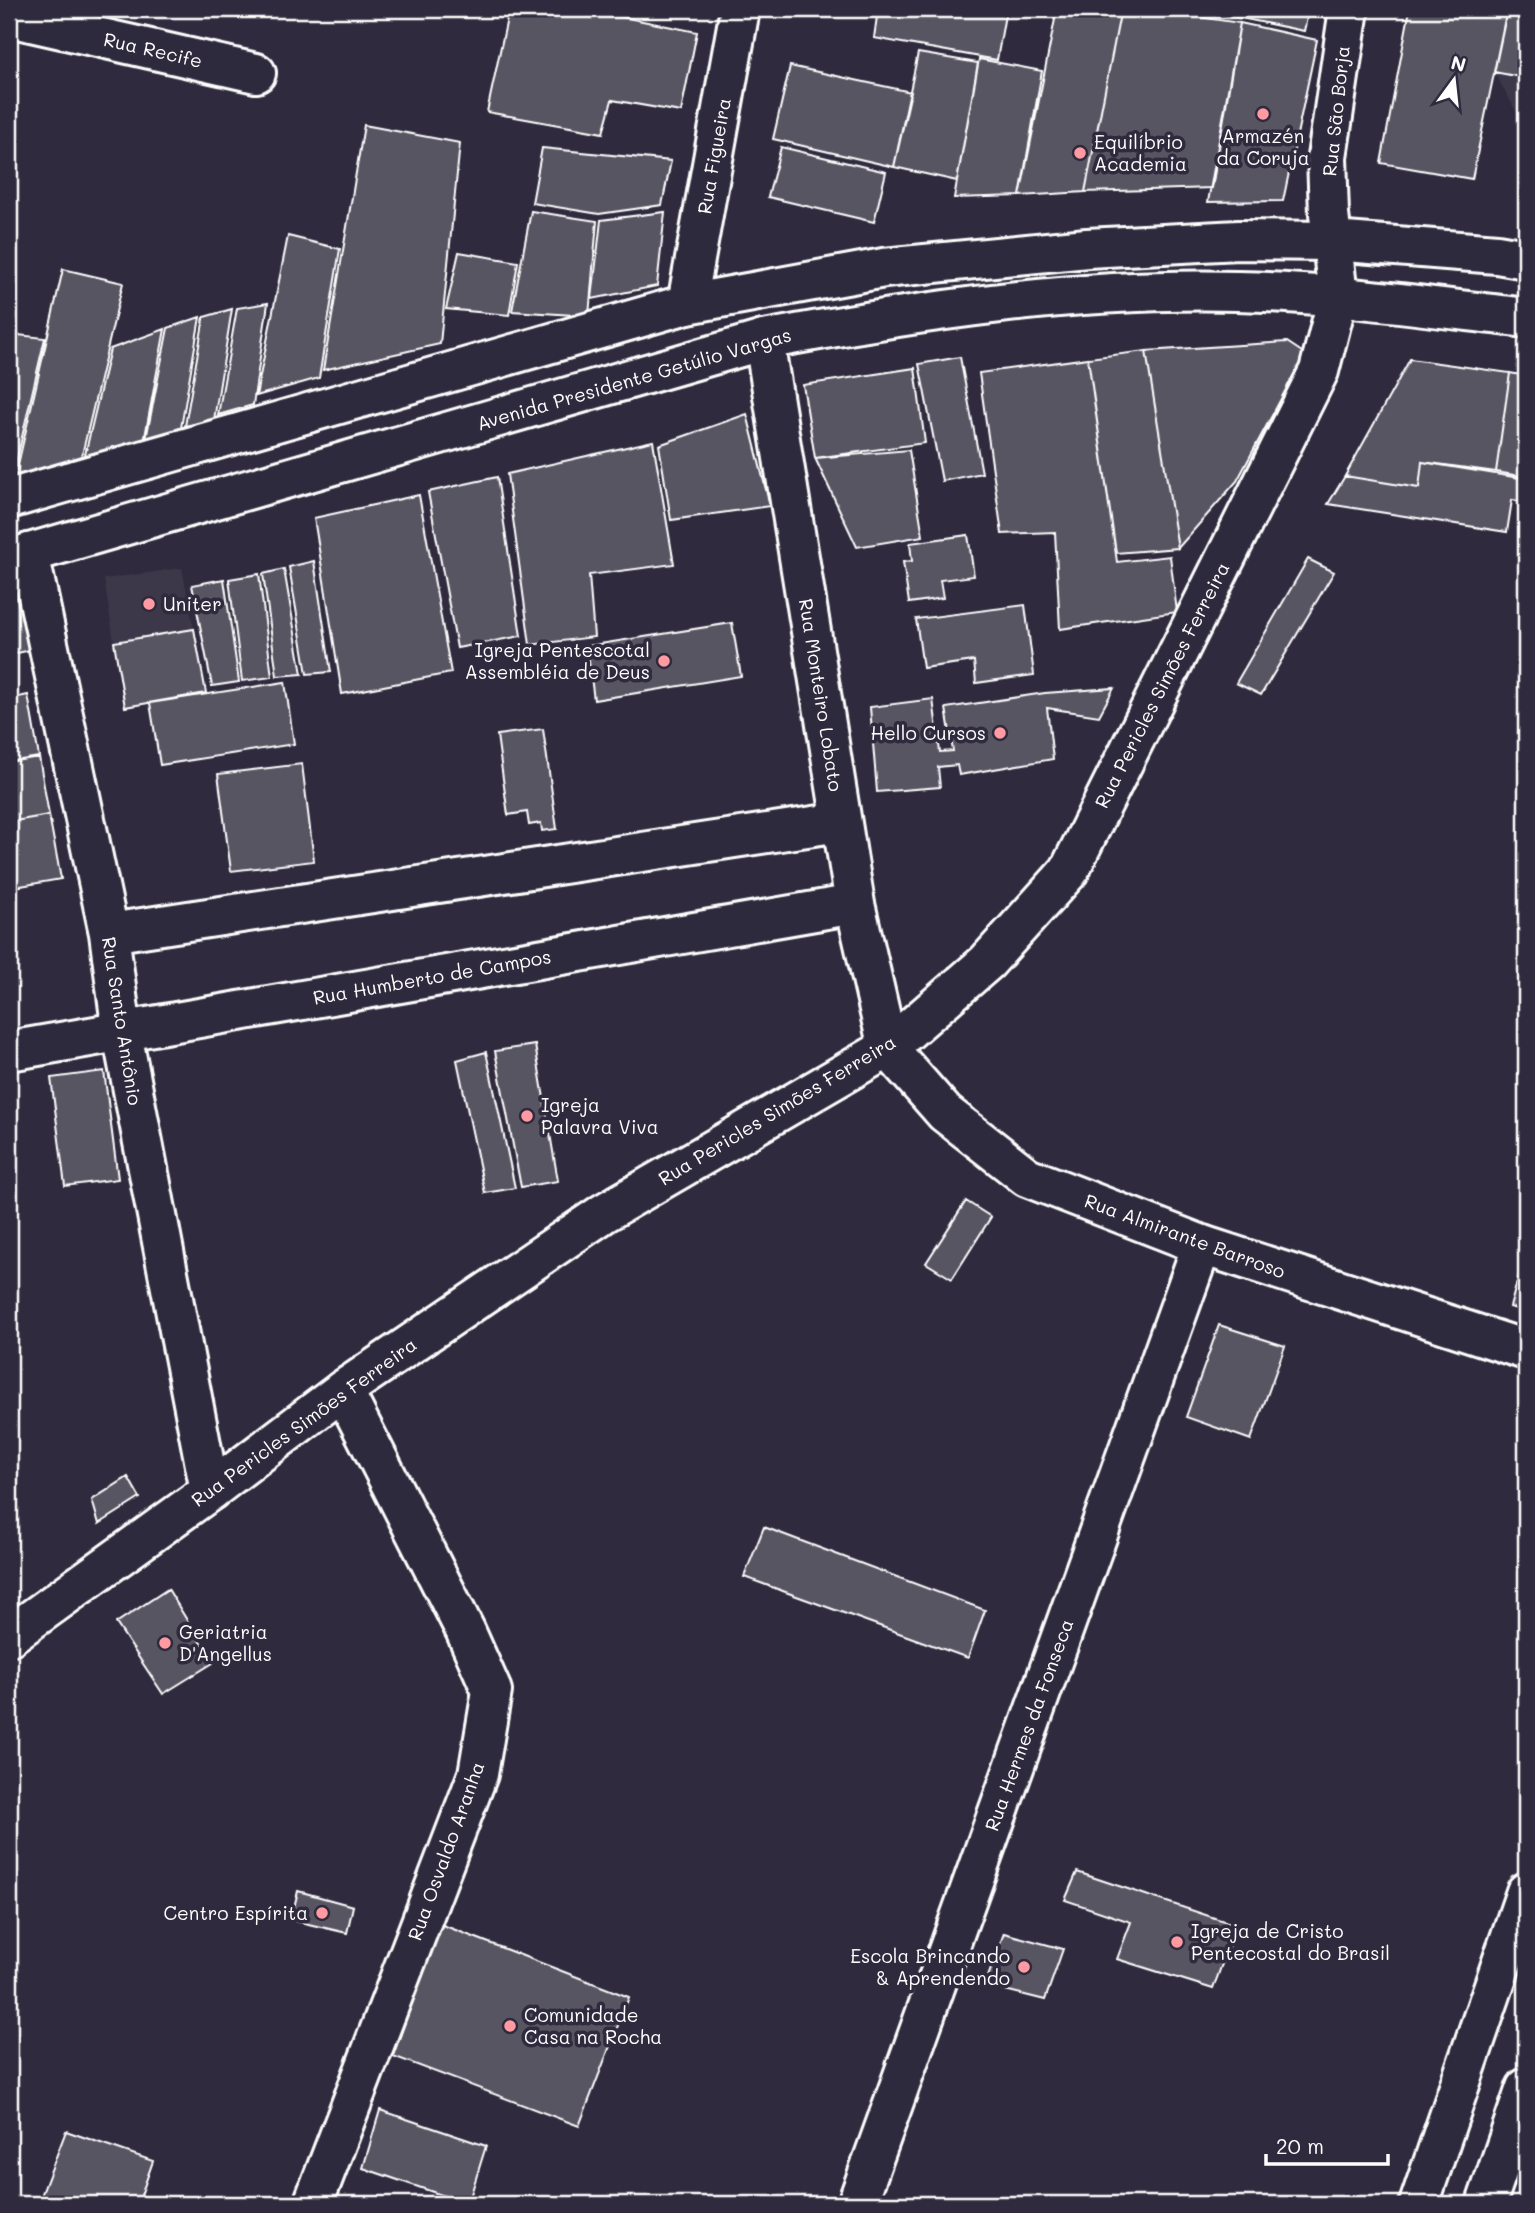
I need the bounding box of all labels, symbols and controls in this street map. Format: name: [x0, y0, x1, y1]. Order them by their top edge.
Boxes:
street label: Rua Recife: [101, 26, 205, 73]
street label: Rua São Borja: [1316, 44, 1355, 177]
north arrow: [1420, 46, 1490, 116]
text: N: [1448, 49, 1469, 77]
street label: Rua Figueira: [691, 96, 736, 216]
marker: Armazén da Coruja: [1255, 106, 1271, 122]
place label: Armazén da Coruja: [1217, 123, 1309, 170]
place label: Equilíbrio Academia: [1094, 129, 1187, 176]
marker: Equilíbrio Academia: [1072, 145, 1088, 161]
street label: Avenida Presidente Getúlio Vargas: [474, 322, 794, 435]
street label: Rua Pericles Simões Ferreira: [1089, 558, 1235, 812]
place label: Uniter: [163, 591, 222, 616]
marker: Uniter: [141, 596, 157, 612]
street label: Rua Monteiro Lobato: [794, 597, 849, 793]
place label: Igreja Pentescotal Assembléia de Deus: [465, 637, 650, 684]
marker: Igreja Pentescotal Assembléia de Deus: [656, 653, 672, 669]
place label: Hello Cursos: [871, 720, 986, 745]
marker: Hello Cursos: [992, 725, 1008, 741]
street label: Rua Santo Antônio: [97, 935, 148, 1107]
street label: Rua Humberto de Campos: [311, 943, 553, 1010]
street label: Rua Pericles Simões Ferreira: [653, 1029, 900, 1190]
place label: Igreja Palavra Viva: [541, 1092, 658, 1139]
marker: Igreja Palavra Viva: [519, 1108, 535, 1124]
street label: Rua Almirante Barroso: [1081, 1188, 1289, 1284]
street label: Rua Pericles Simões Ferreira: [186, 1331, 421, 1512]
street label: Rua Hermes da Fonseca: [978, 1615, 1079, 1834]
place label: Geriatria D'Angellus: [179, 1619, 272, 1666]
marker: Geriatria D'Angellus: [157, 1635, 173, 1651]
street label: Rua Osvaldo Aranha: [402, 1758, 490, 1944]
place label: Centro Espírita: [164, 1900, 308, 1925]
marker: Centro Espírita: [314, 1905, 330, 1921]
place label: Igreja de Cristo Pentecostal do Brasil: [1191, 1918, 1390, 1965]
marker: Igreja de Cristo Pentecostal do Brasil: [1169, 1934, 1185, 1950]
place label: Escola Brincando & Aprendendo: [850, 1943, 1010, 1990]
marker: Escola Brincando & Aprendendo: [1016, 1959, 1032, 1975]
place label: Comunidade Casa na Rocha: [524, 2002, 662, 2049]
marker: Comunidade Casa na Rocha: [502, 2018, 518, 2034]
scale bar: [1266, 2122, 1388, 2166]
text: 20 m: [1276, 2132, 1324, 2159]

